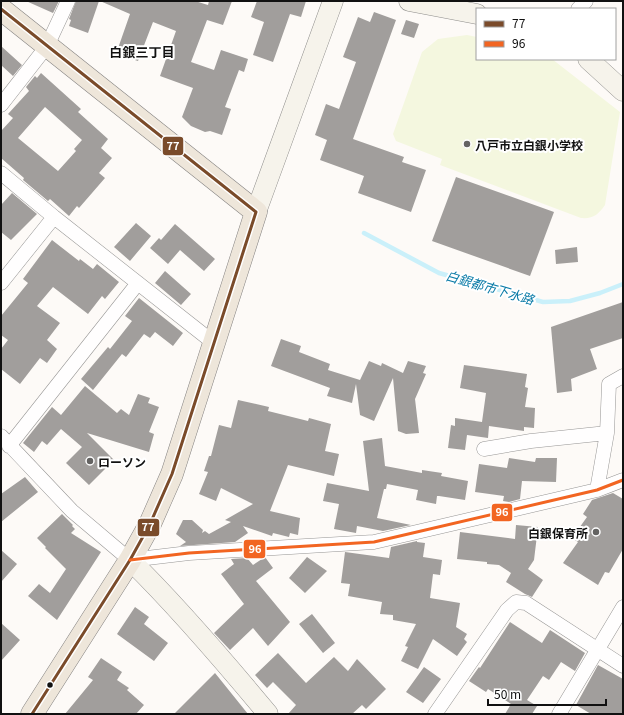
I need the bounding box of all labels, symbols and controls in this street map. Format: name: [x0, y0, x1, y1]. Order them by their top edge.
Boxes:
legend: [476, 8, 616, 60]
text: 77: [512, 14, 526, 31]
text: 96: [512, 34, 526, 51]
district label: 白銀三丁目: [109, 42, 175, 61]
line badge: 77: [162, 136, 184, 156]
place label: 八戸市立白銀小学校: [475, 136, 583, 153]
text: 77: [167, 137, 179, 153]
marker: 八戸市立白銀小学校: [462, 139, 472, 149]
water label: 白銀都市下水路: [444, 265, 537, 309]
place label: ローソン: [98, 453, 146, 470]
marker: ローソン: [85, 456, 95, 466]
line badge: 96: [491, 503, 513, 522]
text: 96: [496, 503, 509, 519]
line badge: 77: [137, 518, 160, 537]
text: 77: [142, 518, 154, 534]
place label: 白銀保育所: [528, 524, 588, 541]
marker: 白銀保育所: [591, 527, 601, 537]
line badge: 96: [243, 539, 266, 559]
text: 96: [249, 540, 262, 556]
unlabelled marker: [45, 680, 55, 690]
scale bar: [488, 681, 606, 707]
text: 50 m: [494, 685, 521, 702]

